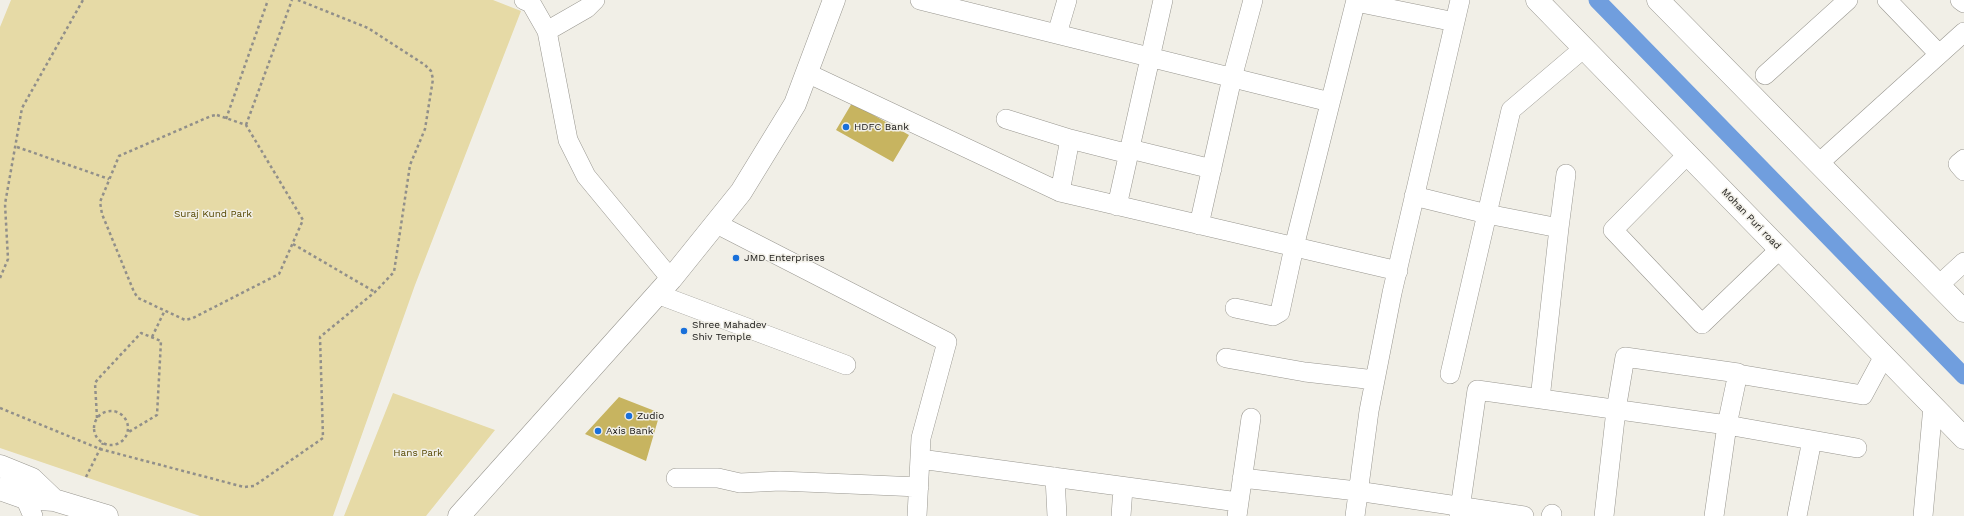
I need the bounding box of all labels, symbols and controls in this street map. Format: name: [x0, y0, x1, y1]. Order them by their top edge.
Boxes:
place label: HDFC Bank: [854, 121, 909, 133]
marker: HDFC Bank: [841, 122, 851, 132]
street label: Mohan Puri road: [1719, 186, 1783, 252]
park label: Suraj Kund Park: [174, 208, 252, 220]
place label: JMD Enterprises: [744, 252, 825, 264]
marker: JMD Enterprises: [731, 253, 741, 263]
place label: Shree Mahadev Shiv Temple: [692, 319, 767, 342]
marker: Shree Mahadev Shiv Temple: [679, 326, 689, 336]
place label: Zudio: [637, 410, 664, 422]
marker: Zudio: [624, 411, 634, 421]
place label: Axis Bank: [606, 425, 653, 437]
marker: Axis Bank: [593, 426, 603, 436]
park label: Hans Park: [393, 447, 443, 459]

